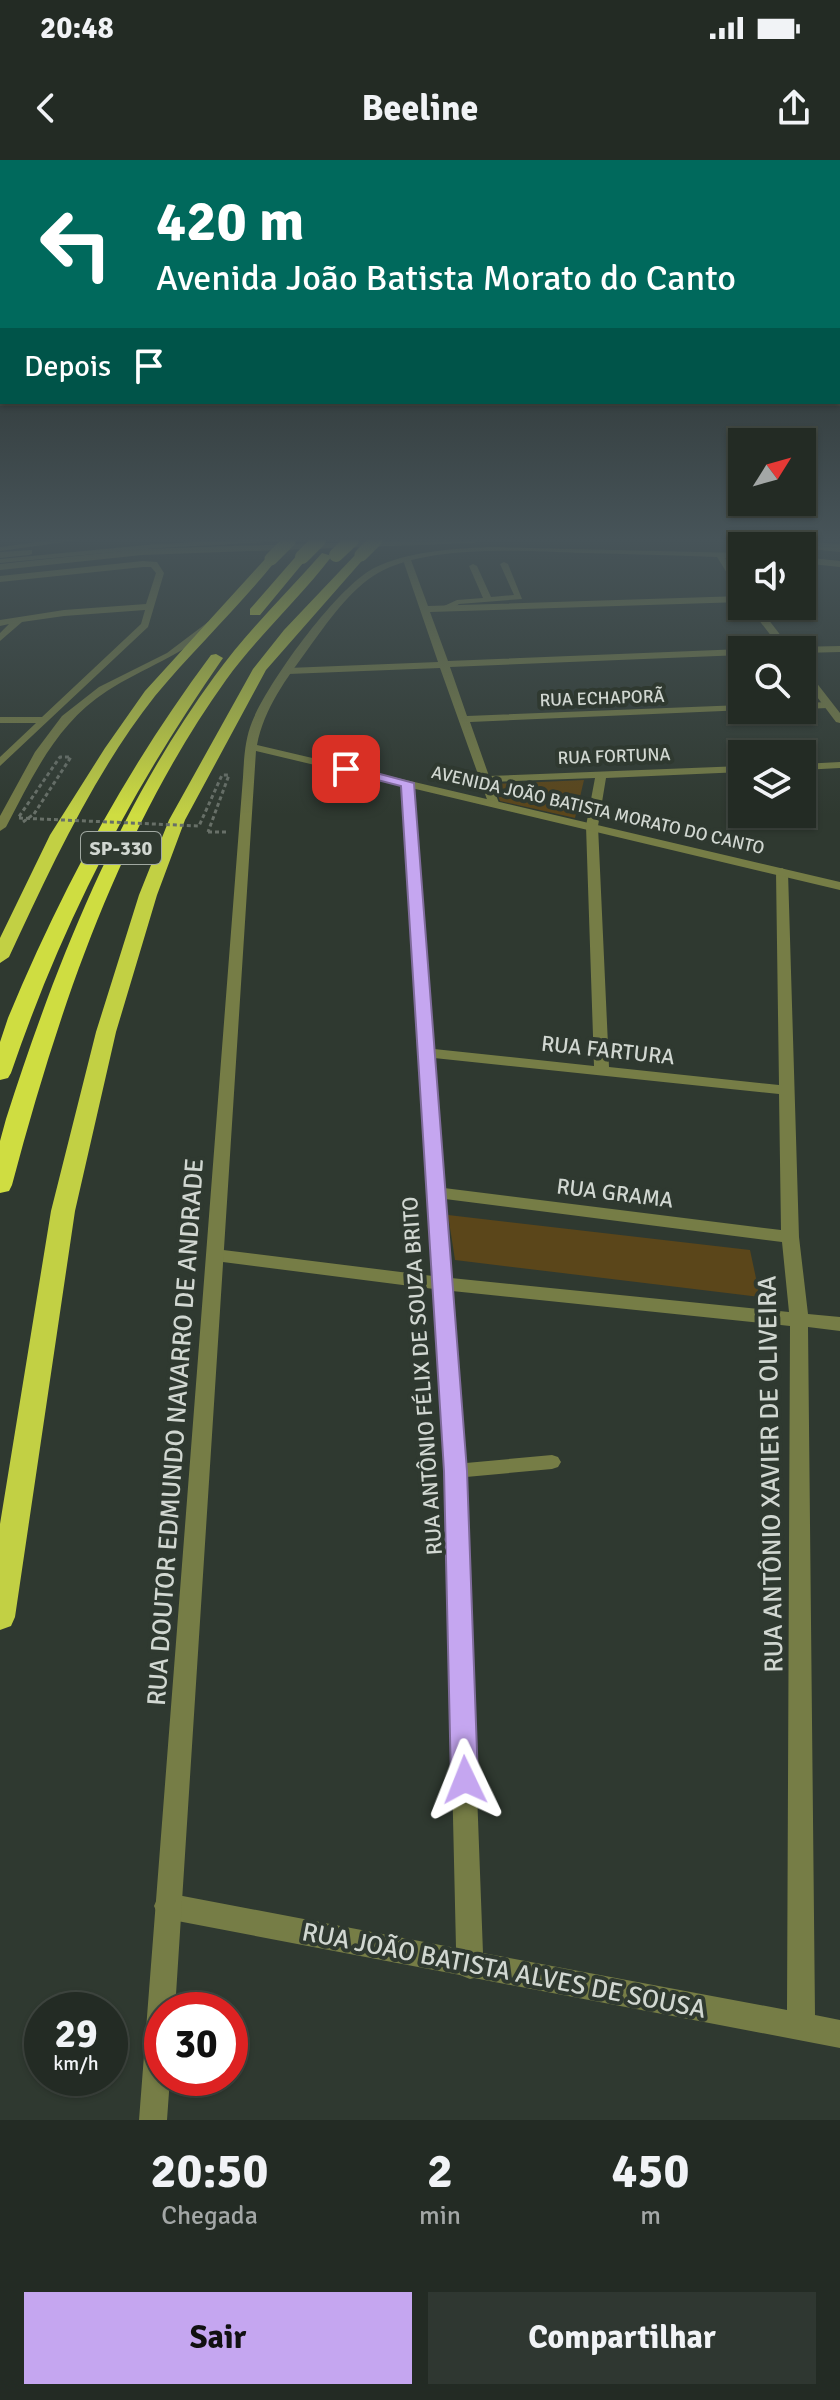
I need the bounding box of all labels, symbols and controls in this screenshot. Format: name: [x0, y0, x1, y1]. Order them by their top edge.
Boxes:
text: 20:48: [40, 10, 114, 47]
icon: back: [24, 86, 68, 130]
text: Beeline: [362, 86, 478, 131]
icon: share: [772, 86, 816, 130]
text: 420 m: [156, 187, 304, 256]
icon: left: [24, 192, 128, 296]
text: Avenida João Batista Morato do Canto: [156, 256, 736, 301]
icon: arrive: [127, 344, 171, 388]
text: Depois: [24, 348, 111, 385]
north arrow: [728, 428, 816, 516]
map controls: [728, 428, 816, 828]
button: sound: [728, 532, 816, 620]
button: search: [728, 636, 816, 724]
street label: RUA ECHAPORÃ: [539, 685, 665, 711]
pin: [312, 735, 380, 803]
button: layers: [728, 740, 816, 828]
street label: RUA FORTUNA: [557, 743, 671, 769]
icon: arrive: [324, 747, 368, 791]
street label: AVENIDA JOÃO BATISTA MORATO DO CANTO: [429, 761, 767, 859]
road number: SP-330: [81, 832, 161, 864]
street label: RUA FARTURA: [540, 1030, 677, 1070]
street label: RUA DOUTOR EDMUNDO NAVARRO DE ANDRADE: [141, 1157, 211, 1707]
street label: RUA GRAMA: [555, 1172, 676, 1214]
street label: RUA ANTÔNIO FÉLIX DE SOUZA BRITO: [396, 1196, 448, 1556]
street label: RUA ANTÔNIO XAVIER DE OLIVEIRA: [752, 1275, 790, 1673]
position arrow: [423, 1738, 507, 1822]
street label: RUA JOÃO BATISTA ALVES DE SOUSA: [299, 1916, 709, 2026]
speed limit sign: 30: [144, 1992, 248, 2096]
text: 29: [54, 2009, 98, 2059]
text: km/h: [53, 2051, 99, 2076]
text: 20:50: [151, 2142, 268, 2201]
text: 2: [427, 2142, 453, 2201]
text: 450: [612, 2142, 689, 2201]
text: Chegada: [161, 2200, 258, 2232]
text: min: [419, 2200, 461, 2232]
text: m: [640, 2200, 661, 2232]
button: Sair: [24, 2292, 412, 2384]
button: Compartilhar: [428, 2292, 816, 2384]

